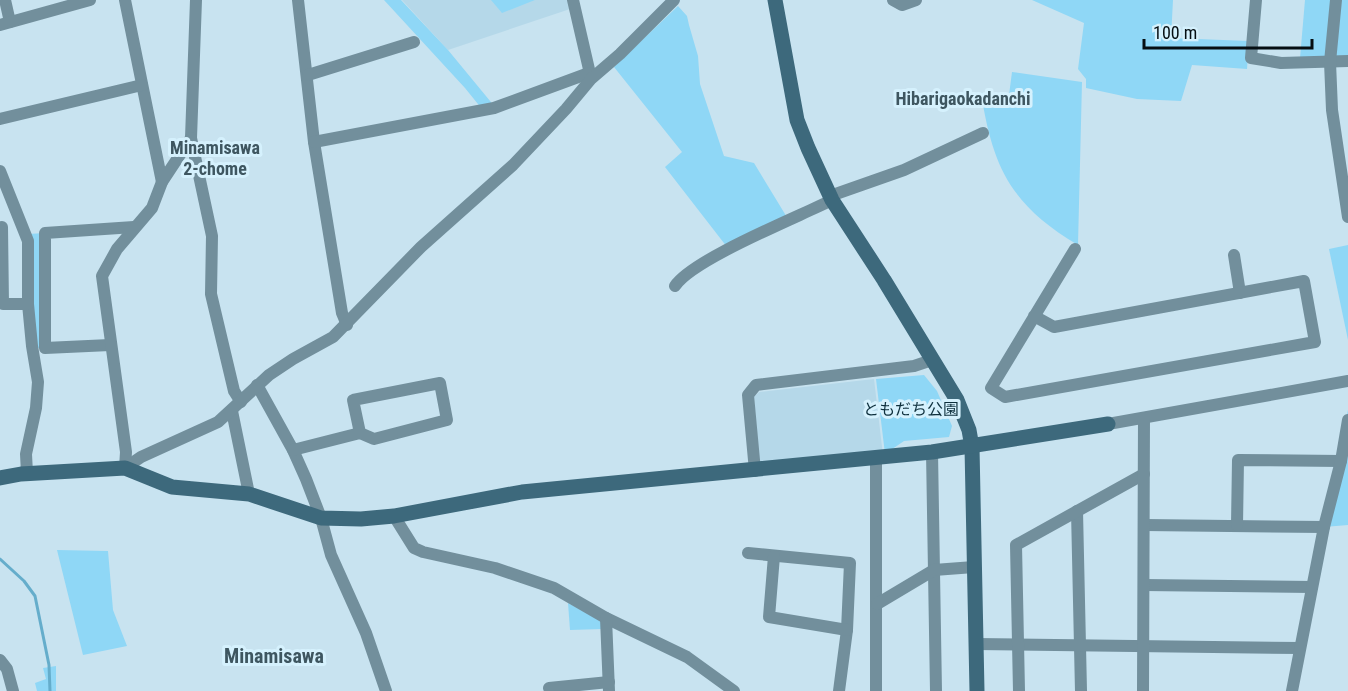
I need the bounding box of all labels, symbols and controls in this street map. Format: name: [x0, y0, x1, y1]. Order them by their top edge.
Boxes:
scale bar: [1144, 12, 1312, 50]
text: 100 m: [1153, 22, 1197, 43]
district label: Hibarigaokadanchi: [896, 88, 1031, 109]
district label: Minamisawa 2-chome: [170, 137, 260, 179]
park label: ともだち公園: [863, 400, 959, 419]
district label: Minamisawa: [224, 644, 324, 668]

